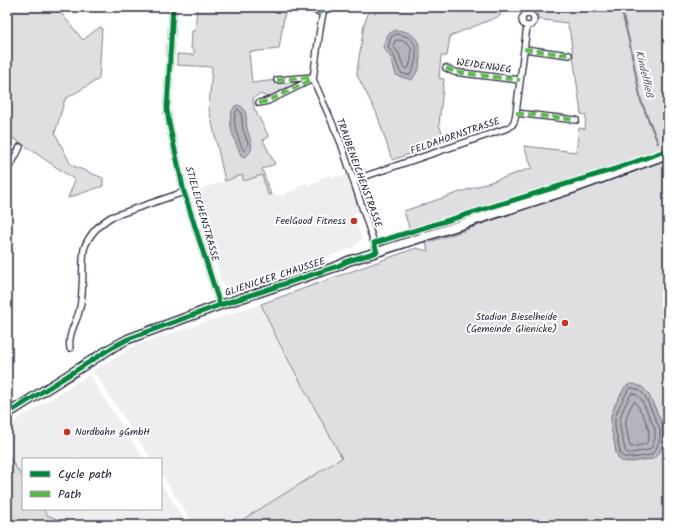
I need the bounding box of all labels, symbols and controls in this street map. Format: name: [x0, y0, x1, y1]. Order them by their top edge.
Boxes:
water label: Kindelfließ: [630, 49, 659, 101]
street label: WEIDENWEG: [455, 54, 513, 78]
street label: FELDAHORNSTRASSE: [408, 113, 503, 159]
street label: TRAUBENEICHENSTRASSE: [332, 116, 387, 231]
street label: STIELEICHENSTRASSE: [181, 165, 224, 265]
place label: FeelGood Fitness: [275, 213, 347, 229]
marker: FeelGood Fitness: [349, 216, 359, 226]
street label: GLIENICKER CHAUSSEE: [223, 253, 329, 301]
place label: Stadion Bieselheide (Gemeinde Glienicke): [466, 309, 557, 337]
marker: Stadion Bieselheide (Gemeinde Glienicke): [560, 318, 570, 328]
place label: Nordbahn gGmbH: [75, 424, 150, 440]
marker: Nordbahn gGmbH: [62, 427, 72, 437]
legend: [22, 458, 162, 510]
text: Cycle path: [58, 465, 112, 484]
text: Path: [58, 485, 81, 504]

